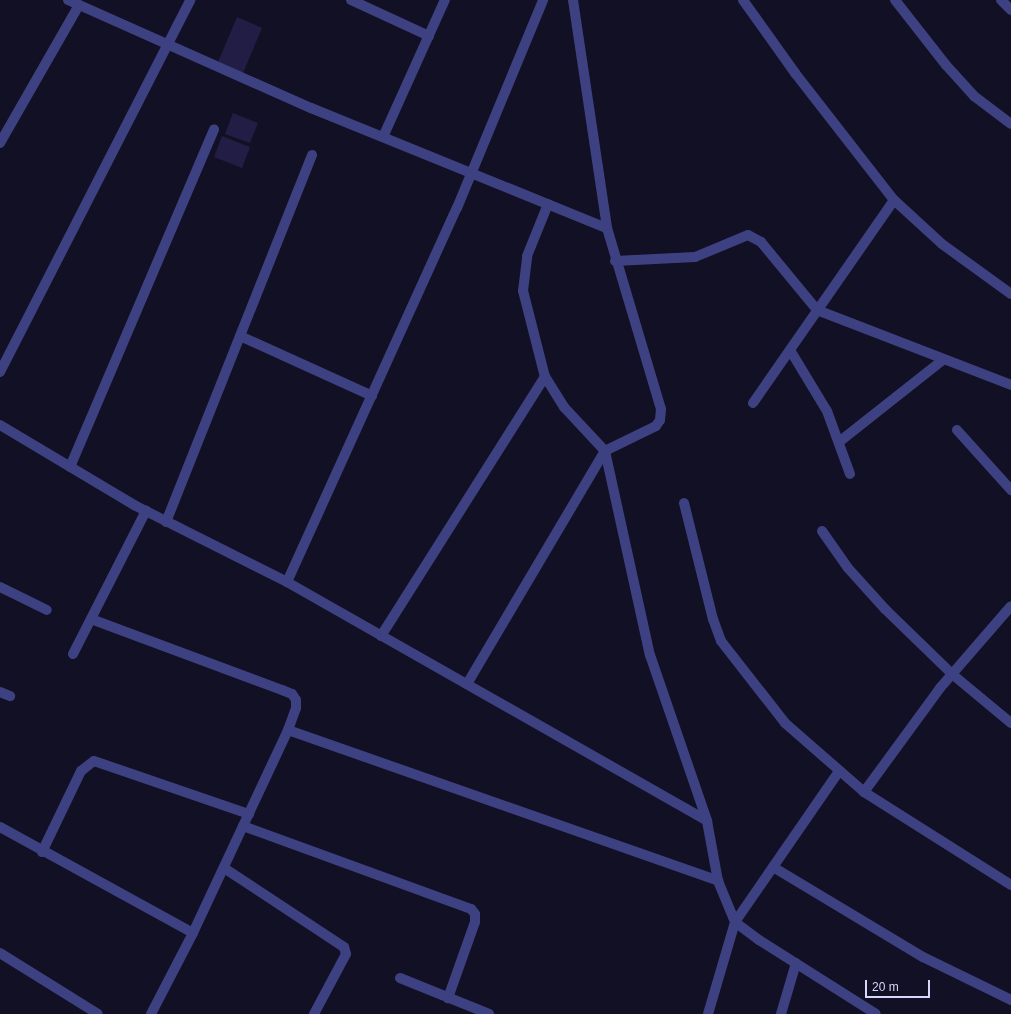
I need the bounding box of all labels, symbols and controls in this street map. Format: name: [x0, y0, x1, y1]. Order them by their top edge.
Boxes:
scale bar: [867, 972, 932, 998]
text: 20 m: [872, 980, 899, 994]

